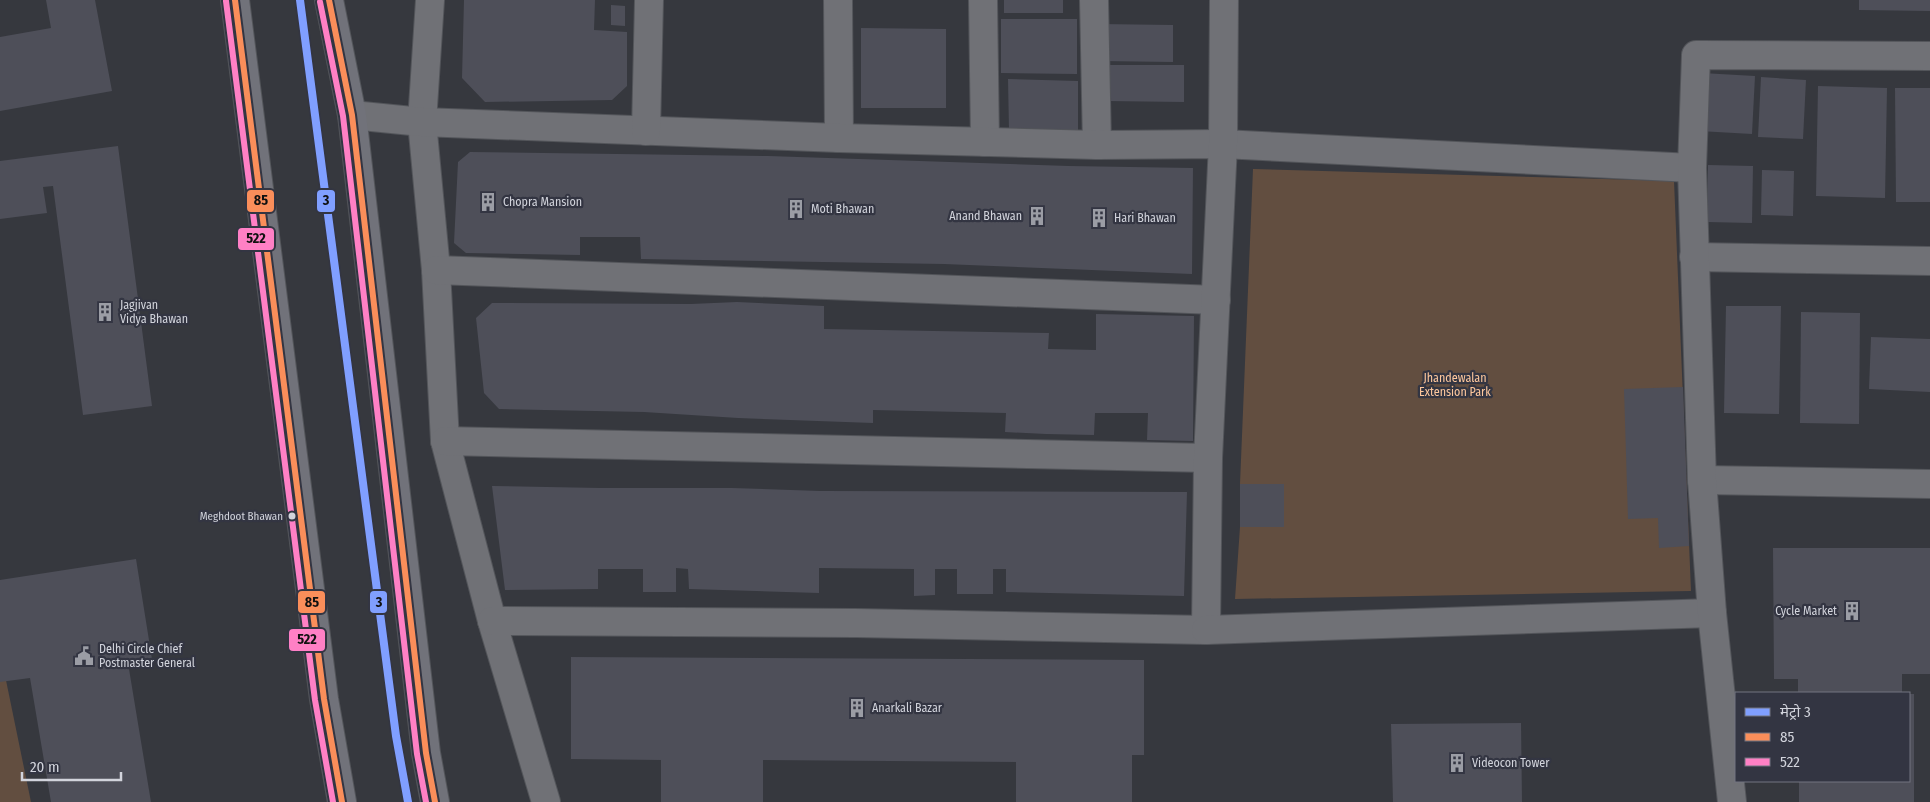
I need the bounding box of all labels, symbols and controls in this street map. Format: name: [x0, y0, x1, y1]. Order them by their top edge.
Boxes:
line badge: 85: [246, 189, 275, 213]
line badge: 3: [316, 189, 336, 213]
building icon: Chopra Mansion: [477, 191, 499, 213]
text: 85: [254, 192, 268, 209]
text: 3: [322, 192, 330, 209]
place label: Chopra Mansion: [503, 195, 582, 209]
building icon: Moti Bhawan: [785, 198, 807, 220]
place label: Moti Bhawan: [811, 202, 874, 216]
building icon: Anand Bhawan: [1026, 205, 1048, 227]
building icon: Hari Bhawan: [1088, 207, 1110, 229]
place label: Anand Bhawan: [949, 209, 1022, 223]
place label: Hari Bhawan: [1114, 211, 1176, 225]
line badge: 522: [237, 227, 275, 251]
text: 522: [246, 230, 266, 247]
place label: Jagjivan Vidya Bhawan: [120, 298, 188, 326]
building icon: Jagjivan Vidya Bhawan: [94, 301, 116, 323]
park label: Jhandewalan Extension Park: [1419, 371, 1491, 399]
place label: Meghdoot Bhawan: [200, 510, 283, 523]
marker: Meghdoot Bhawan: [287, 511, 297, 521]
line badge: 85: [297, 590, 326, 614]
line badge: 3: [369, 590, 388, 614]
text: 85: [305, 594, 319, 611]
text: 3: [375, 594, 383, 611]
building icon: Cycle Market: [1841, 600, 1863, 622]
place label: Cycle Market: [1775, 604, 1837, 618]
line badge: 522: [288, 628, 326, 652]
text: 522: [297, 631, 317, 648]
place label: Delhi Circle Chief Postmaster General: [99, 642, 195, 670]
public building icon: Delhi Circle Chief Postmaster General: [73, 645, 95, 667]
legend: [1735, 692, 1910, 782]
building icon: Anarkali Bazar: [846, 697, 868, 719]
place label: Anarkali Bazar: [872, 701, 943, 715]
text: मेट्रो 3: [1780, 703, 1811, 721]
text: 85: [1780, 728, 1795, 746]
scale bar: [22, 750, 121, 782]
building icon: Videocon Tower: [1446, 752, 1468, 774]
text: 522: [1780, 753, 1800, 771]
place label: Videocon Tower: [1472, 756, 1550, 770]
text: 20 m: [30, 758, 60, 776]

